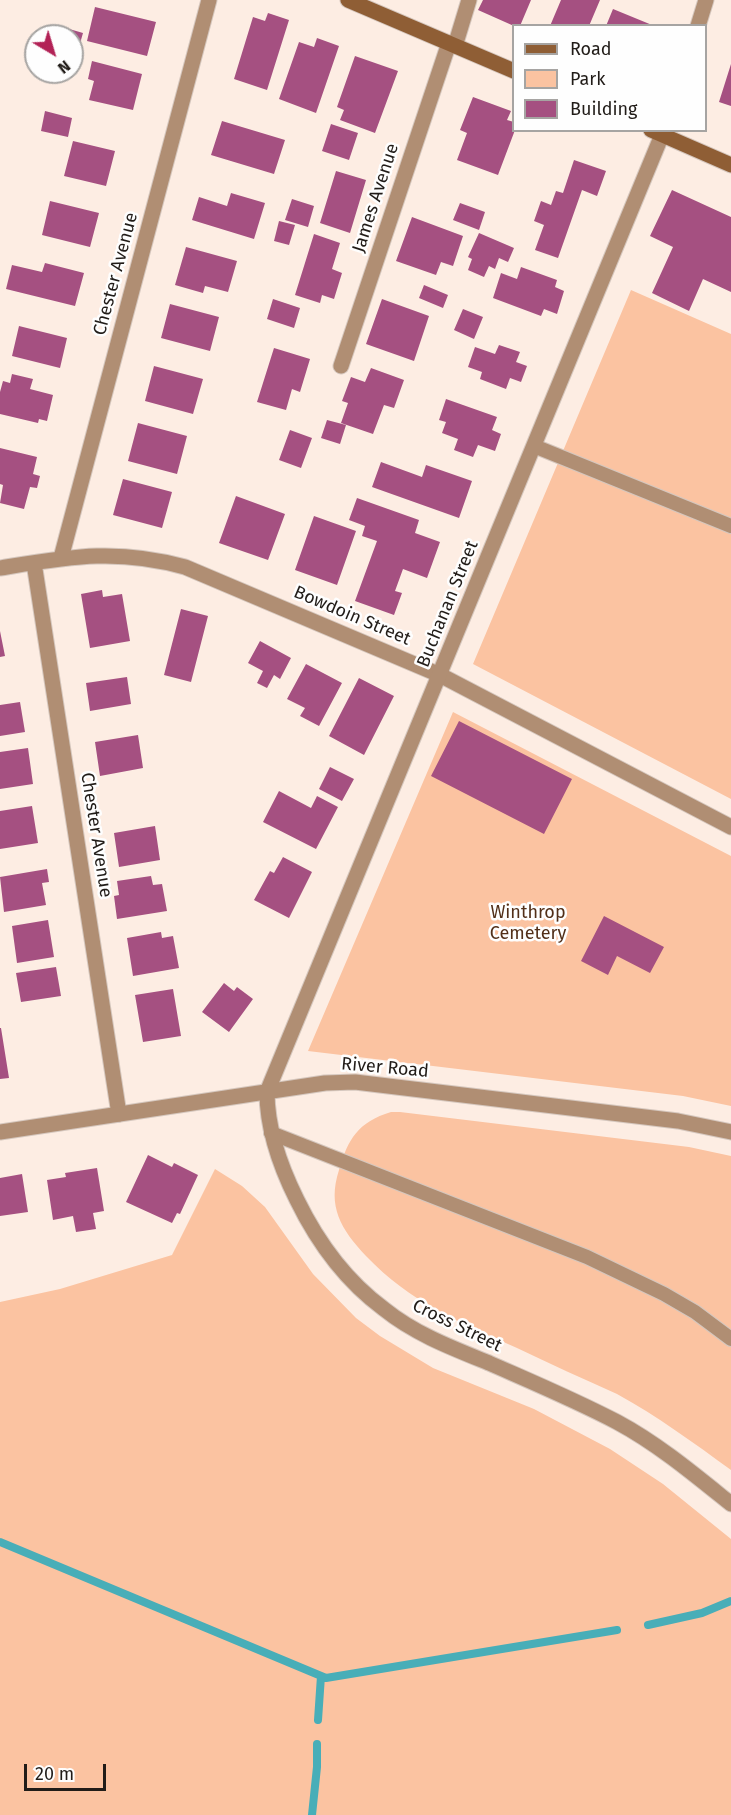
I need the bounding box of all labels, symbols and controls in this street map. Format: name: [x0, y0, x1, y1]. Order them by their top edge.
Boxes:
north arrow: [24, 24, 84, 84]
legend: [512, 24, 707, 132]
text: Road: [570, 38, 612, 60]
text: N: [54, 56, 74, 78]
text: Park: [570, 68, 605, 90]
text: Building: [570, 98, 637, 120]
street label: James Avenue: [348, 141, 404, 255]
street label: Chester Avenue: [89, 210, 143, 338]
street label: Buchanan Street: [413, 537, 483, 671]
street label: Bowdoin Street: [290, 582, 414, 650]
street label: Chester Avenue: [75, 771, 117, 899]
park label: Winthrop Cemetery: [490, 902, 566, 944]
street label: River Road: [340, 1053, 430, 1083]
street label: Cross Street: [409, 1295, 505, 1357]
scale bar: [27, 1752, 110, 1790]
text: 20 m: [35, 1763, 74, 1785]

